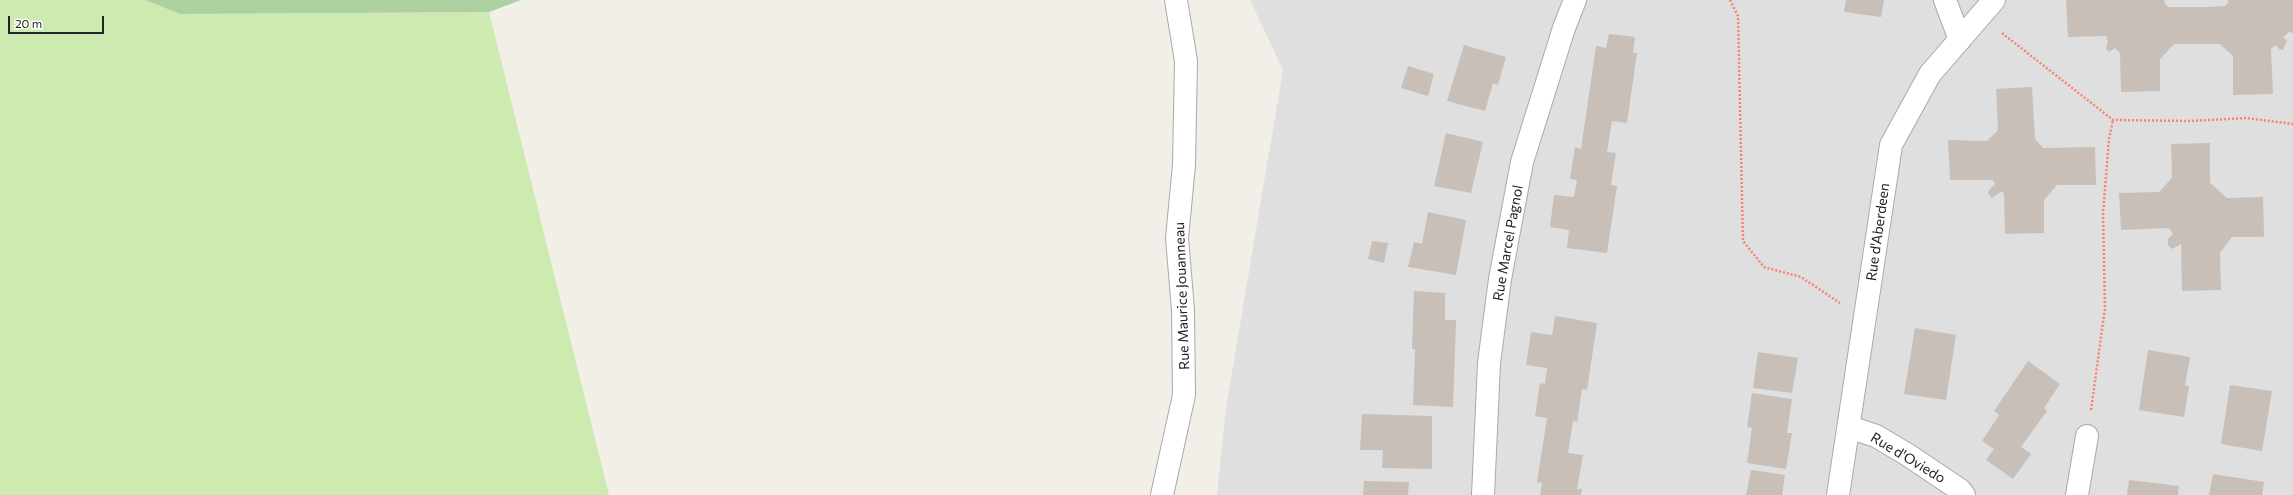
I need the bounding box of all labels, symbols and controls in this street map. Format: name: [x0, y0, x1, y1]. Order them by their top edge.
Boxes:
scale bar: [10, 8, 106, 34]
text: 20 m: [15, 16, 42, 30]
street label: Rue d'Aberdeen: [1863, 182, 1893, 282]
street label: Rue Marcel Pagnol: [1490, 184, 1526, 302]
street label: Rue Maurice Jouanneau: [1171, 222, 1193, 370]
street label: Rue d'Oviedo: [1868, 429, 1948, 487]

